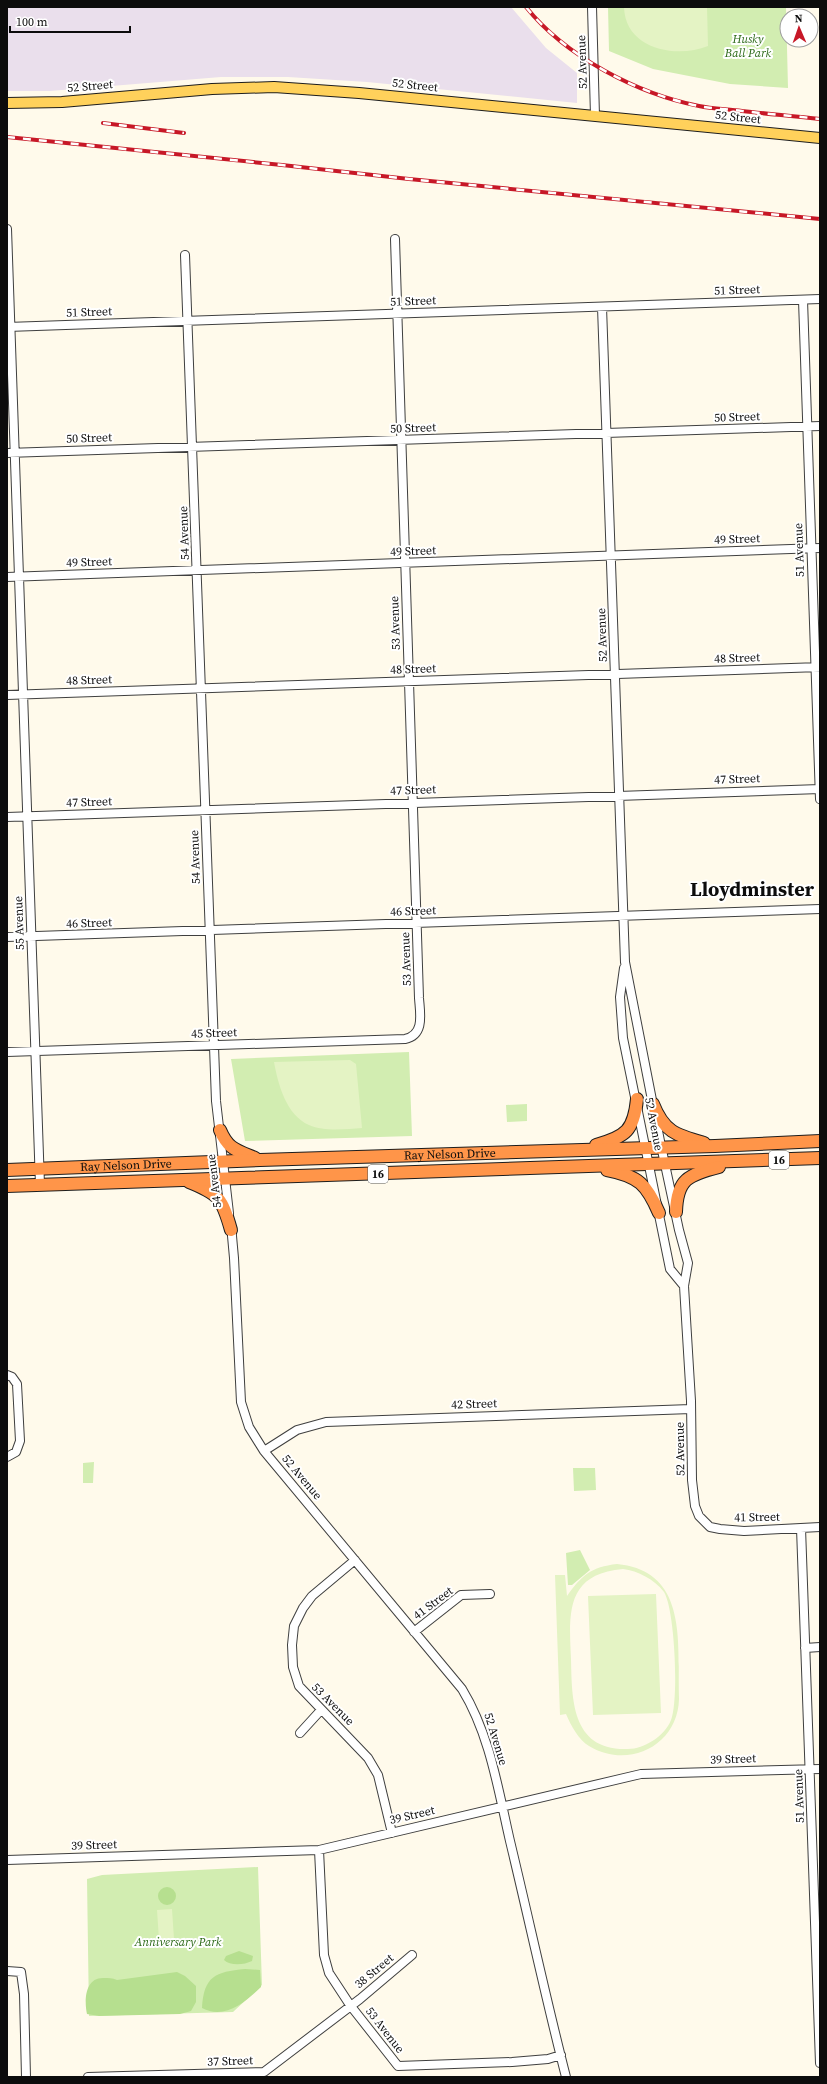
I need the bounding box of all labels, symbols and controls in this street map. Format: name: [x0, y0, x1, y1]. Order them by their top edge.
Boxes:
scale bar: [10, 8, 130, 34]
north arrow: [779, 8, 819, 48]
text: N: [794, 11, 803, 26]
text: 100 m: [16, 14, 48, 30]
park label: Husky Ball Park: [724, 31, 771, 61]
street label: 52 Avenue: [573, 35, 591, 89]
street label: 52 Street: [391, 75, 439, 95]
street label: 52 Street: [66, 76, 114, 96]
street label: 52 Street: [714, 107, 762, 127]
street label: 51 Street: [714, 281, 760, 299]
street label: 51 Street: [390, 292, 436, 310]
street label: 51 Street: [66, 303, 112, 321]
street label: 50 Street: [714, 408, 760, 426]
street label: 50 Street: [390, 419, 436, 437]
street label: 50 Street: [66, 429, 112, 447]
street label: 54 Avenue: [175, 506, 193, 560]
street label: 51 Avenue: [790, 523, 808, 577]
street label: 49 Street: [714, 530, 760, 548]
street label: 49 Street: [390, 542, 436, 560]
street label: 49 Street: [66, 553, 112, 571]
street label: 53 Avenue: [386, 596, 404, 650]
street label: 52 Avenue: [593, 608, 611, 662]
street label: 48 Street: [714, 649, 760, 667]
street label: 48 Street: [390, 660, 436, 678]
street label: 48 Street: [66, 671, 112, 689]
street label: 47 Street: [714, 770, 760, 788]
street label: 47 Street: [390, 781, 436, 799]
street label: 47 Street: [66, 793, 112, 811]
street label: 54 Avenue: [186, 830, 204, 884]
district label: Lloydminster: [690, 875, 815, 903]
street label: 55 Avenue: [10, 896, 28, 950]
street label: 46 Street: [390, 902, 436, 920]
street label: 46 Street: [66, 914, 112, 932]
street label: 53 Avenue: [397, 932, 415, 986]
street label: 45 Street: [191, 1024, 237, 1042]
street label: 52 Avenue: [641, 1096, 667, 1152]
street label: Ray Nelson Drive: [404, 1145, 496, 1164]
road number: 16: [769, 1151, 789, 1169]
street label: 54 Avenue: [203, 1153, 225, 1209]
street label: Ray Nelson Drive: [80, 1155, 172, 1175]
road number: 16: [368, 1165, 388, 1183]
street label: 42 Street: [451, 1395, 497, 1413]
street label: 52 Avenue: [672, 1422, 688, 1476]
street label: 52 Avenue: [278, 1451, 326, 1503]
street label: 41 Street: [734, 1509, 780, 1525]
street label: 41 Street: [410, 1583, 456, 1623]
street label: 53 Avenue: [308, 1679, 358, 1729]
street label: 52 Avenue: [480, 1711, 512, 1767]
street label: 39 Street: [710, 1750, 756, 1768]
street label: 51 Avenue: [790, 1769, 808, 1823]
street label: 39 Street: [388, 1802, 436, 1828]
street label: 39 Street: [71, 1836, 117, 1854]
park label: Anniversary Park: [133, 1934, 222, 1950]
street label: 38 Street: [351, 1950, 397, 1992]
street label: 53 Avenue: [362, 2004, 408, 2056]
street label: 37 Street: [207, 2052, 253, 2070]

